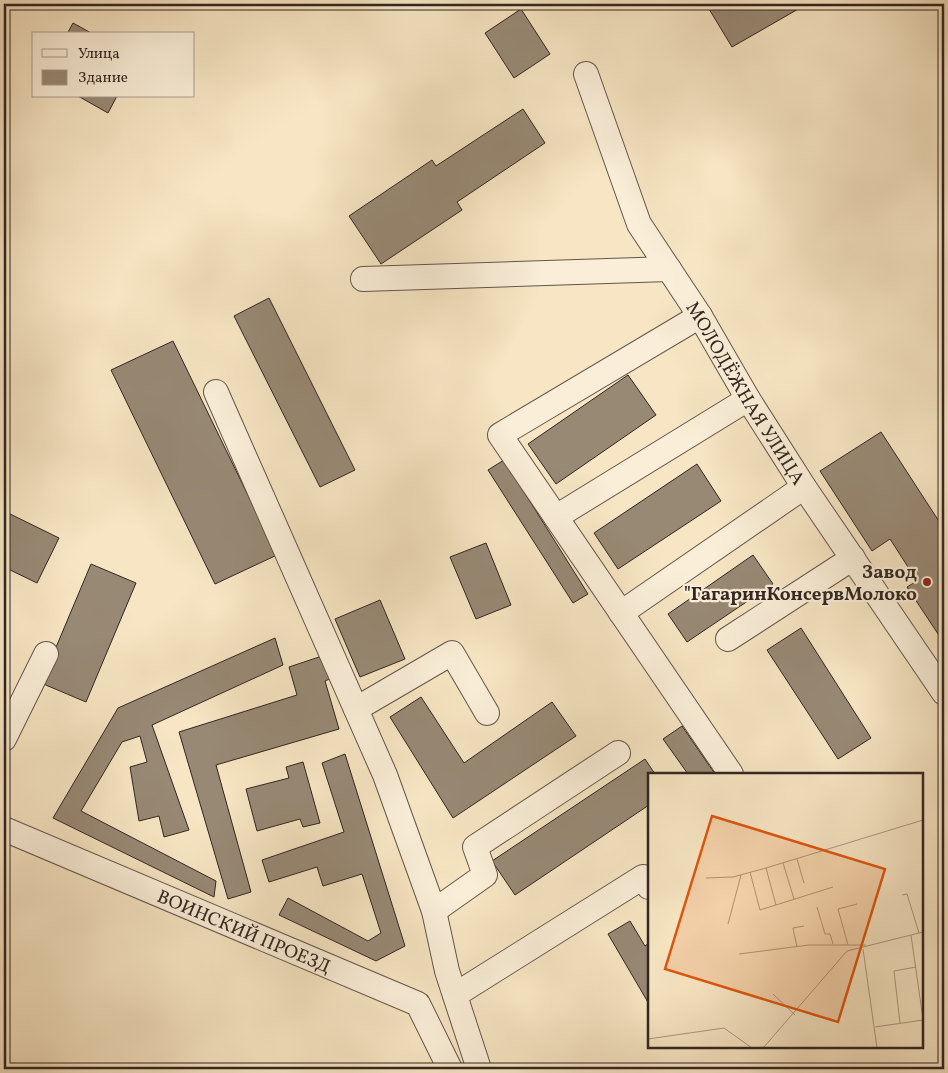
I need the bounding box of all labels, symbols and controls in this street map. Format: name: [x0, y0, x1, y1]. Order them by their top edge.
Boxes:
legend: [32, 32, 195, 98]
text: Улица: [78, 44, 120, 65]
text: Здание: [78, 68, 128, 89]
street label: МОЛОДЁЖНАЯ УЛИЦА: [679, 297, 810, 491]
place label: Завод "ГагаринКонсервМолоко: [684, 560, 917, 608]
marker: Завод "ГагаринКонсервМолоко: [921, 576, 933, 588]
inset map: [648, 773, 923, 1048]
street label: ВОИНСКИЙ ПРОЕЗД: [153, 884, 335, 981]

